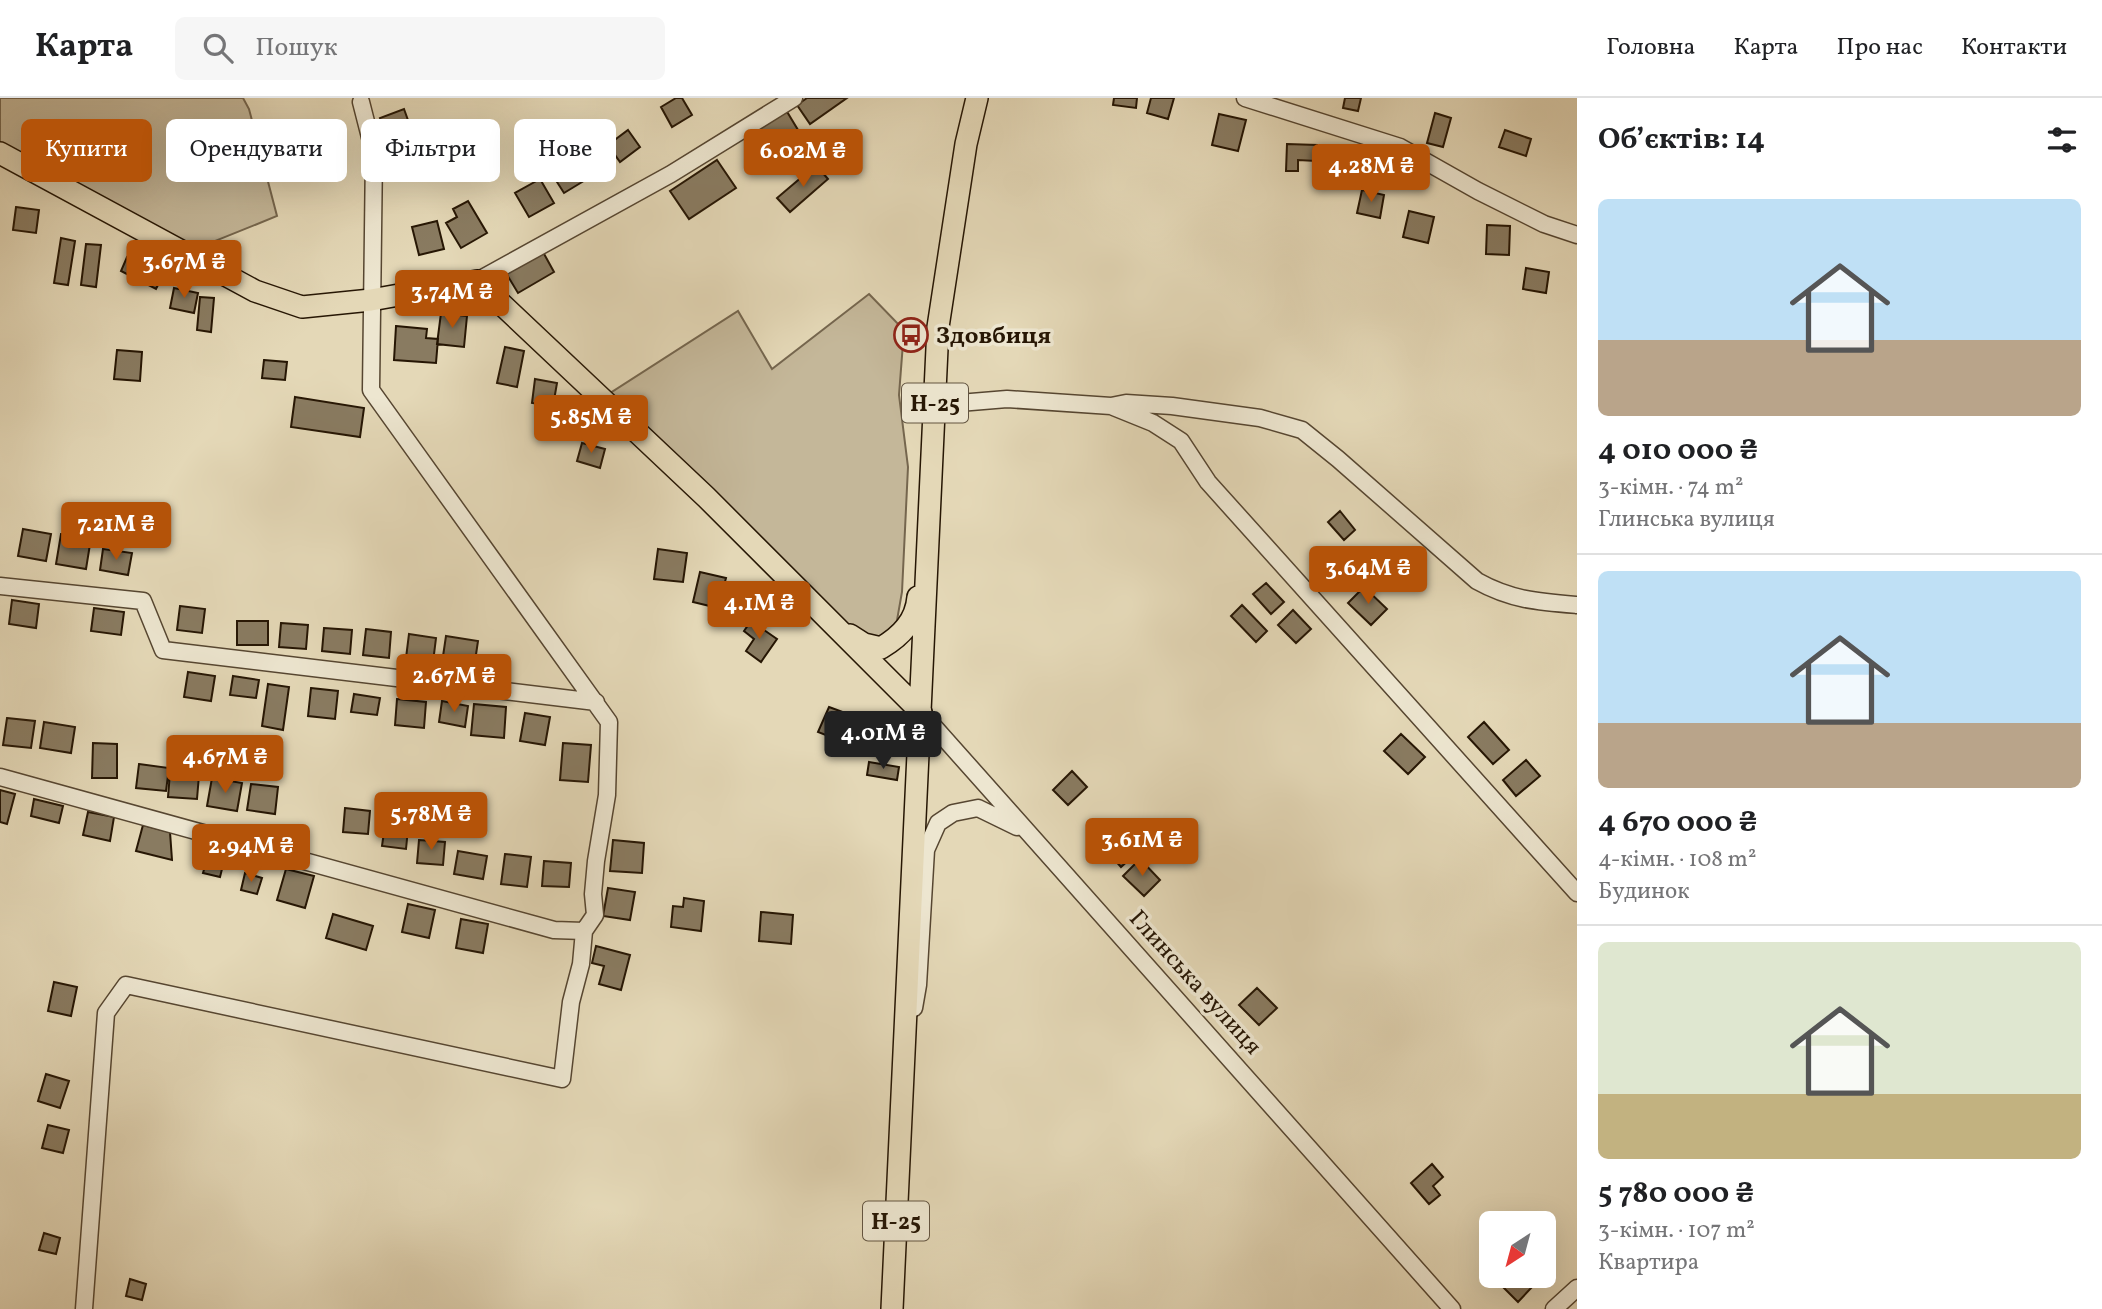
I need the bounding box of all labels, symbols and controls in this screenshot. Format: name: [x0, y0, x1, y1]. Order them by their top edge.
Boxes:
search box: [175, 17, 665, 80]
text: Карта: [35, 25, 133, 71]
icon: search: [199, 29, 237, 67]
text: Пошук: [255, 30, 338, 66]
text: Головна: [1606, 31, 1695, 65]
text: Карта: [1733, 31, 1799, 65]
text: Про нас: [1837, 31, 1923, 65]
text: Контакти: [1961, 31, 2067, 65]
chip: Купити: [21, 119, 152, 182]
chip: Орендувати: [166, 119, 347, 182]
chip: Фільтри: [361, 119, 500, 182]
chip: Нове: [514, 119, 616, 182]
text: Об’єктів: 14: [1598, 119, 1765, 161]
icon: filters: [2043, 121, 2081, 159]
pin: 6.02M ₴: [738, 130, 868, 189]
text: 6.02M ₴: [760, 136, 846, 168]
pin: 4.28M ₴: [1306, 144, 1436, 204]
text: 4.28M ₴: [1328, 151, 1414, 183]
pin: 3.67M ₴: [119, 240, 249, 300]
icon: home: [1777, 245, 1903, 371]
text: 3.67M ₴: [142, 247, 226, 279]
pin: 3.74M ₴: [387, 271, 517, 330]
text: 3.74M ₴: [411, 277, 493, 309]
bus stop icon: Здовбиця: [892, 316, 930, 354]
place label: Здовбиця: [936, 320, 1051, 354]
road number: Н-25: [902, 384, 968, 422]
pin: 5.85M ₴: [526, 396, 656, 455]
text: 5.85M ₴: [550, 402, 632, 434]
text: 4 010 000 ₴: [1598, 430, 1758, 472]
text: 3-кімн. · 74 m²: [1598, 472, 1744, 504]
pin: 7.21M ₴: [51, 503, 181, 562]
text: Глинська вулиця: [1598, 504, 1775, 536]
text: 7.21M ₴: [77, 509, 155, 541]
pin: 3.64M ₴: [1303, 546, 1433, 606]
text: 3.64M ₴: [1325, 553, 1411, 585]
pin: 4.1M ₴: [702, 582, 816, 641]
text: 4.1M ₴: [724, 588, 794, 620]
icon: home: [1777, 617, 1903, 743]
pin: 2.67M ₴: [389, 654, 519, 714]
text: 2.67M ₴: [412, 661, 496, 693]
pin: 4.01M ₴: [818, 712, 948, 771]
text: 4.01M ₴: [840, 718, 926, 750]
pin: 4.67M ₴: [160, 736, 290, 795]
text: 4.67M ₴: [182, 742, 268, 774]
pin: 5.78M ₴: [366, 792, 496, 852]
text: 5.78M ₴: [390, 799, 472, 831]
text: 4 670 000 ₴: [1598, 802, 1757, 844]
pin: 3.61M ₴: [1077, 818, 1207, 878]
pin: 2.94M ₴: [186, 824, 316, 884]
text: 3.61M ₴: [1101, 825, 1183, 857]
text: 2.94M ₴: [208, 831, 294, 863]
text: 4-кімн. · 108 m²: [1598, 844, 1756, 876]
text: Будинок: [1598, 876, 1689, 908]
street label: Глинська вулиця: [1120, 903, 1269, 1063]
icon: home: [1777, 988, 1903, 1114]
text: 5 780 000 ₴: [1598, 1173, 1754, 1215]
road number: Н-25: [863, 1202, 929, 1240]
north arrow: [1479, 1211, 1556, 1288]
map controls: [1479, 1211, 1556, 1288]
text: 3-кімн. · 107 m²: [1598, 1215, 1755, 1247]
text: Квартира: [1598, 1247, 1699, 1279]

